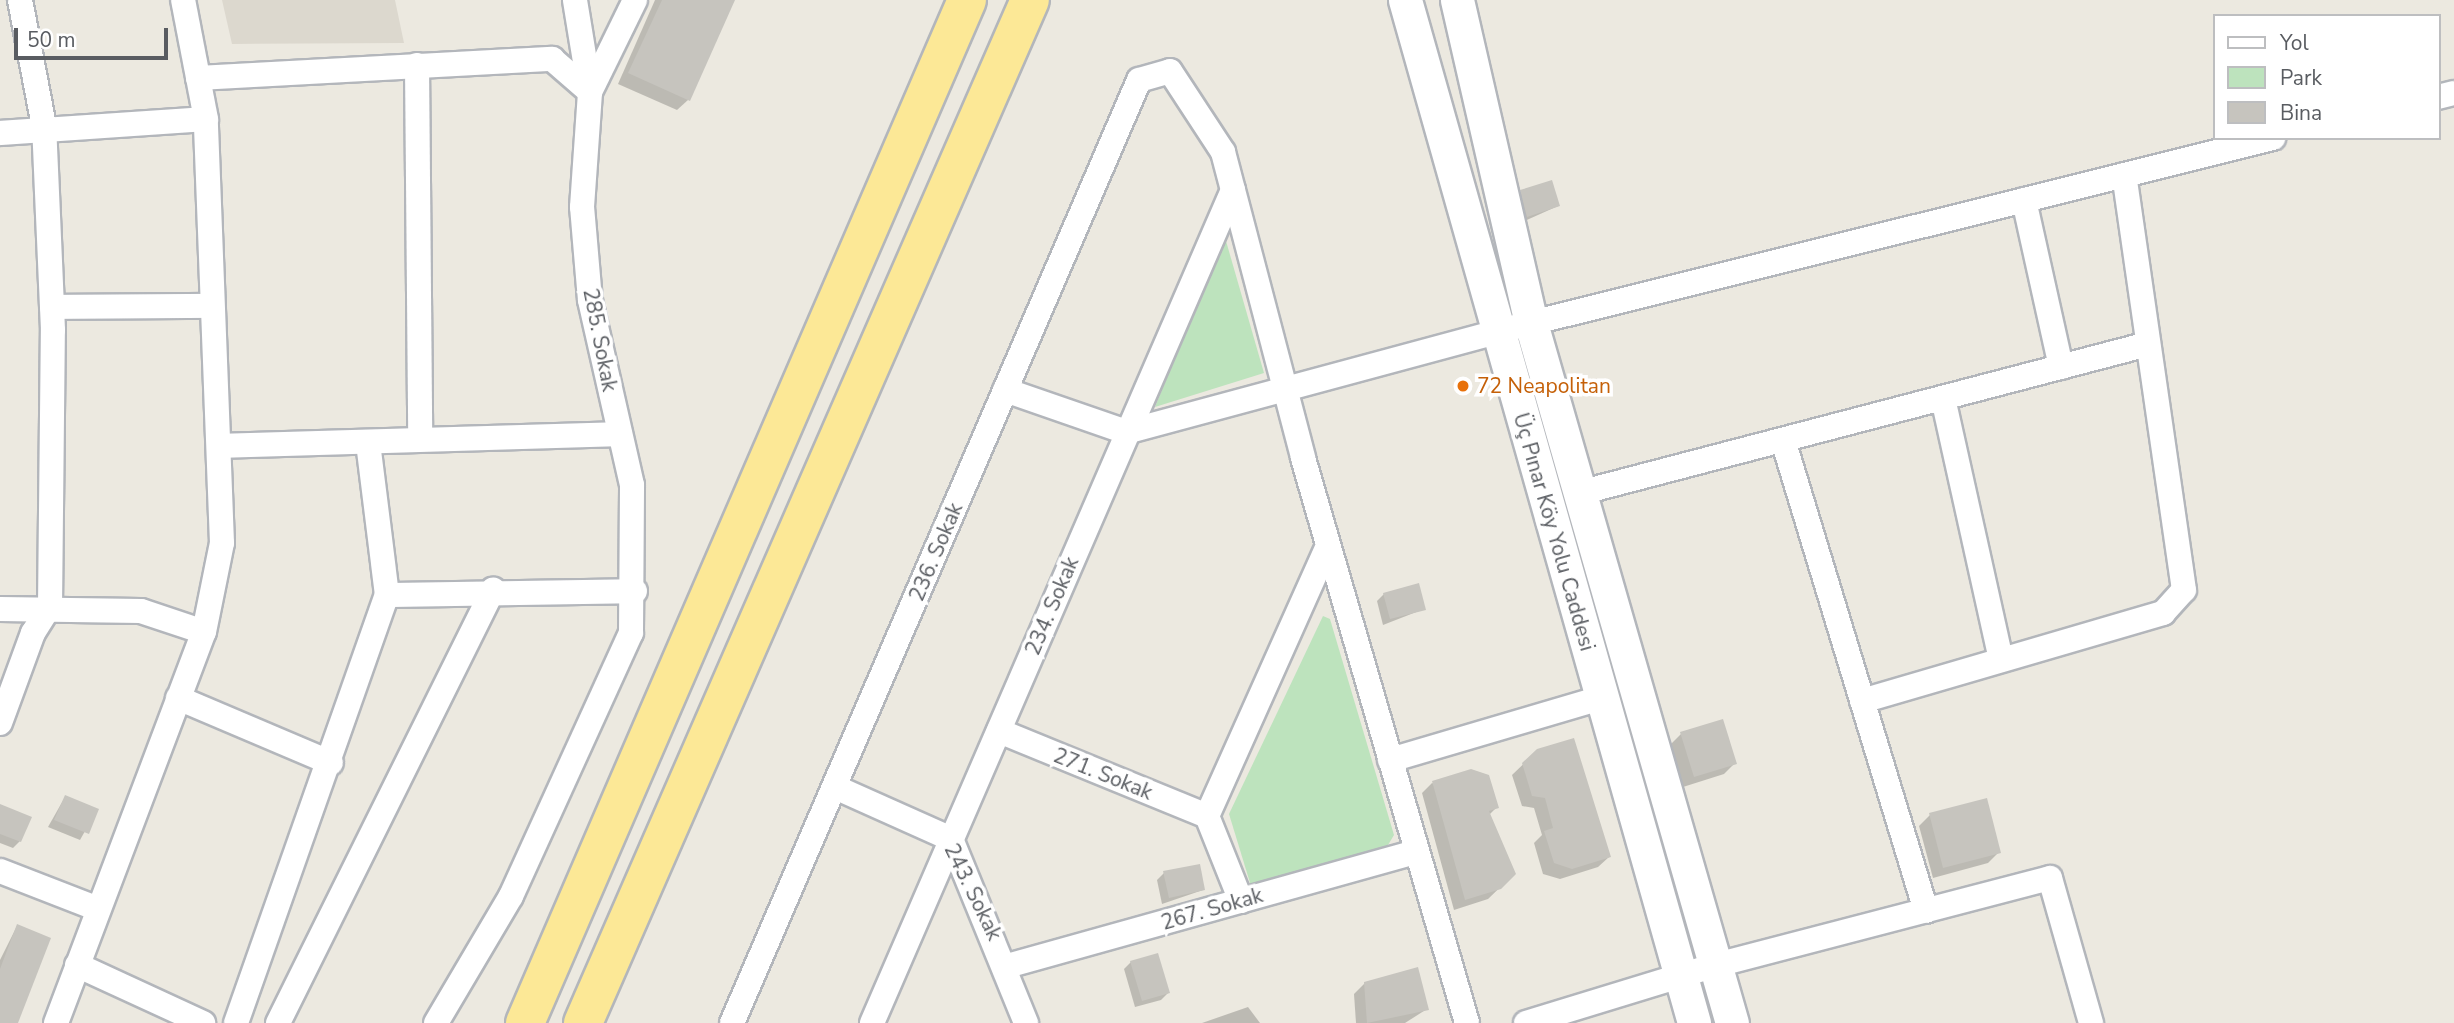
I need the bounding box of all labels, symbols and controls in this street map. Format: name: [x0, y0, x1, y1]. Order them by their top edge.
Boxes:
scale bar: [18, 14, 172, 58]
legend: [2212, 14, 2440, 140]
text: 50 m: [27, 26, 76, 54]
text: Yol: [2280, 29, 2309, 57]
text: Park: [2280, 64, 2322, 92]
text: Bina: [2280, 99, 2322, 127]
street label: 285. Sokak: [578, 286, 622, 394]
place label: 72 Neapolitan: [1477, 373, 1611, 399]
marker: 72 Neapolitan: [1455, 378, 1471, 394]
street label: Üç Pınar Köy Yolu Caddesi: [1508, 410, 1600, 654]
street label: 236. Sokak: [904, 499, 968, 605]
street label: 234. Sokak: [1020, 553, 1084, 659]
street label: 271. Sokak: [1050, 743, 1156, 805]
street label: 243. Sokak: [939, 839, 1007, 945]
street label: 267. Sokak: [1158, 882, 1266, 936]

